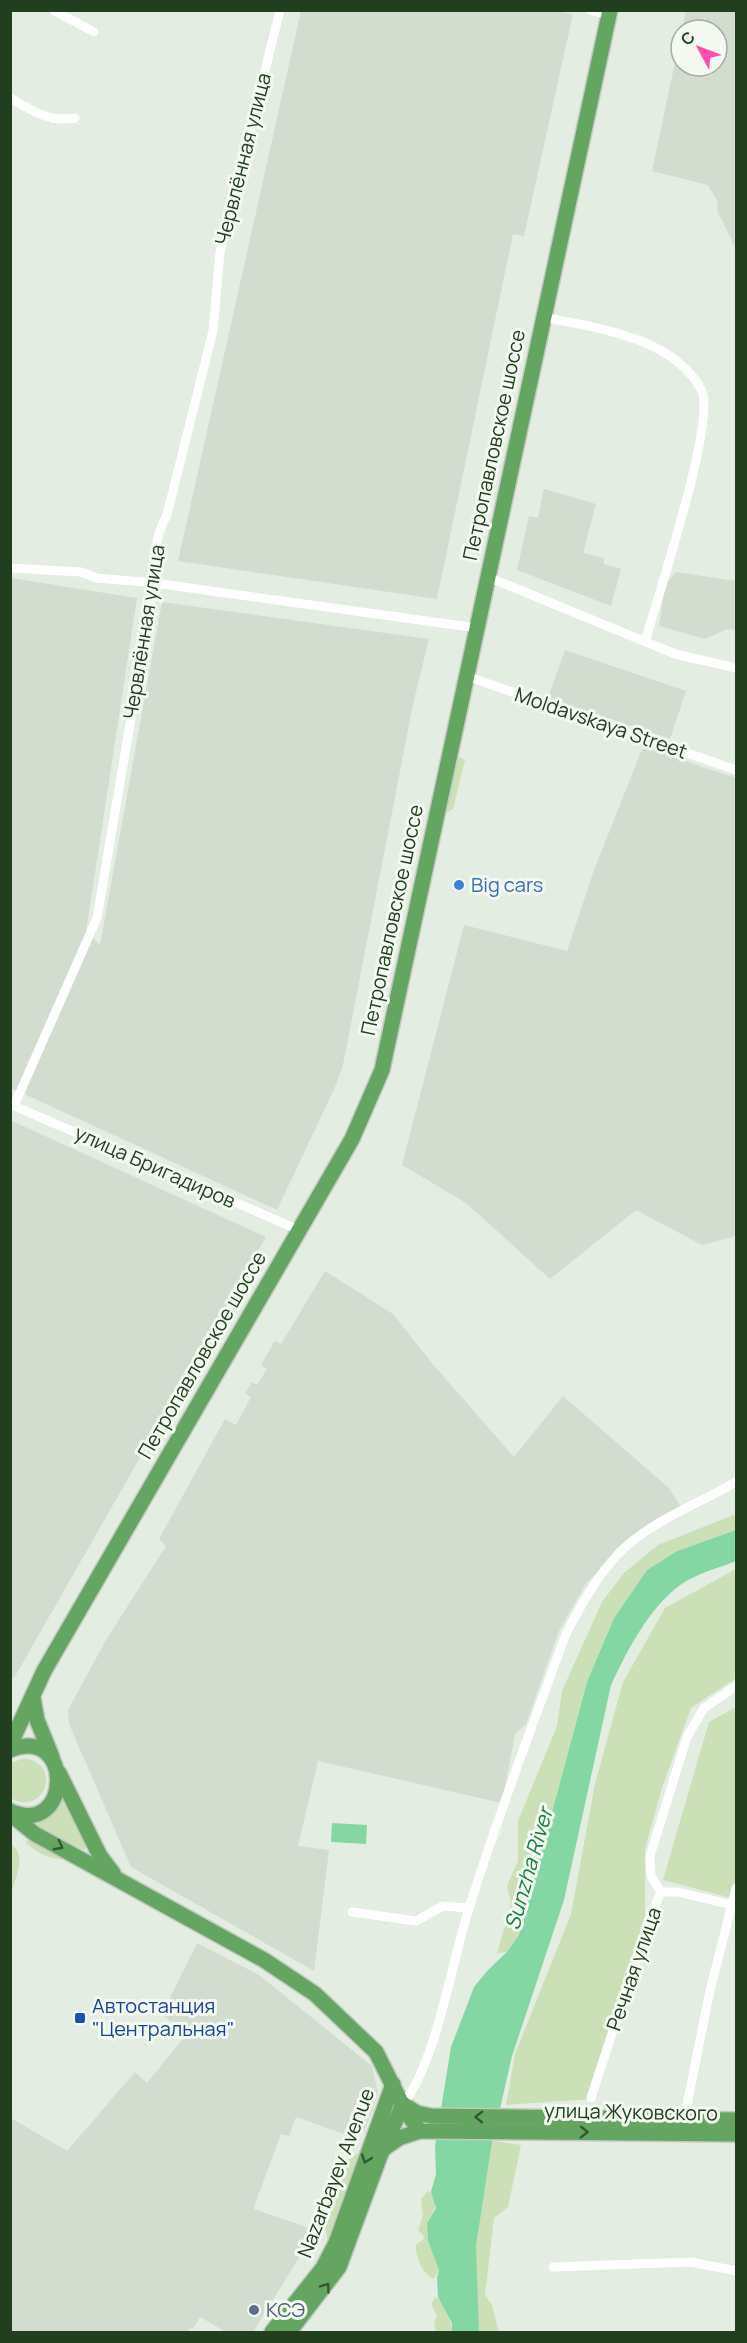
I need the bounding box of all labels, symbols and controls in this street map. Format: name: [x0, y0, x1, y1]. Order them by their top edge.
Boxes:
north arrow: [669, 18, 729, 78]
text: С: [675, 26, 700, 50]
street label: Червлённая улица: [208, 70, 277, 248]
street label: Петропавловское шоссе: [456, 327, 531, 563]
street label: Червлённая улица: [116, 543, 171, 721]
street label: Moldavskaya Street: [511, 680, 691, 765]
street label: Петропавловское шоссе: [354, 802, 429, 1038]
place label: Big cars: [471, 871, 543, 898]
marker: Big cars: [452, 878, 466, 892]
street label: улица Бригадиров: [70, 1119, 240, 1214]
street label: Петропавловское шоссе: [131, 1246, 272, 1463]
water label: Sunzha River: [497, 1802, 559, 1933]
one-way arrow: [52, 1839, 63, 1850]
street label: Речная улица: [600, 1903, 667, 2034]
place label: Автостанция "Центральная": [92, 1992, 234, 2042]
marker: Автостанция "Центральная": [73, 2011, 87, 2025]
street label: Nazarbayev Avenue: [291, 2084, 380, 2261]
street label: улица Жуковского: [544, 2096, 718, 2127]
one-way arrow: [474, 2111, 483, 2123]
one-way arrow: [580, 2126, 589, 2139]
one-way arrow: [360, 2153, 373, 2163]
one-way arrow: [318, 2282, 329, 2293]
place label: КСЭ: [266, 2296, 305, 2323]
marker: КСЭ: [247, 2303, 261, 2317]

